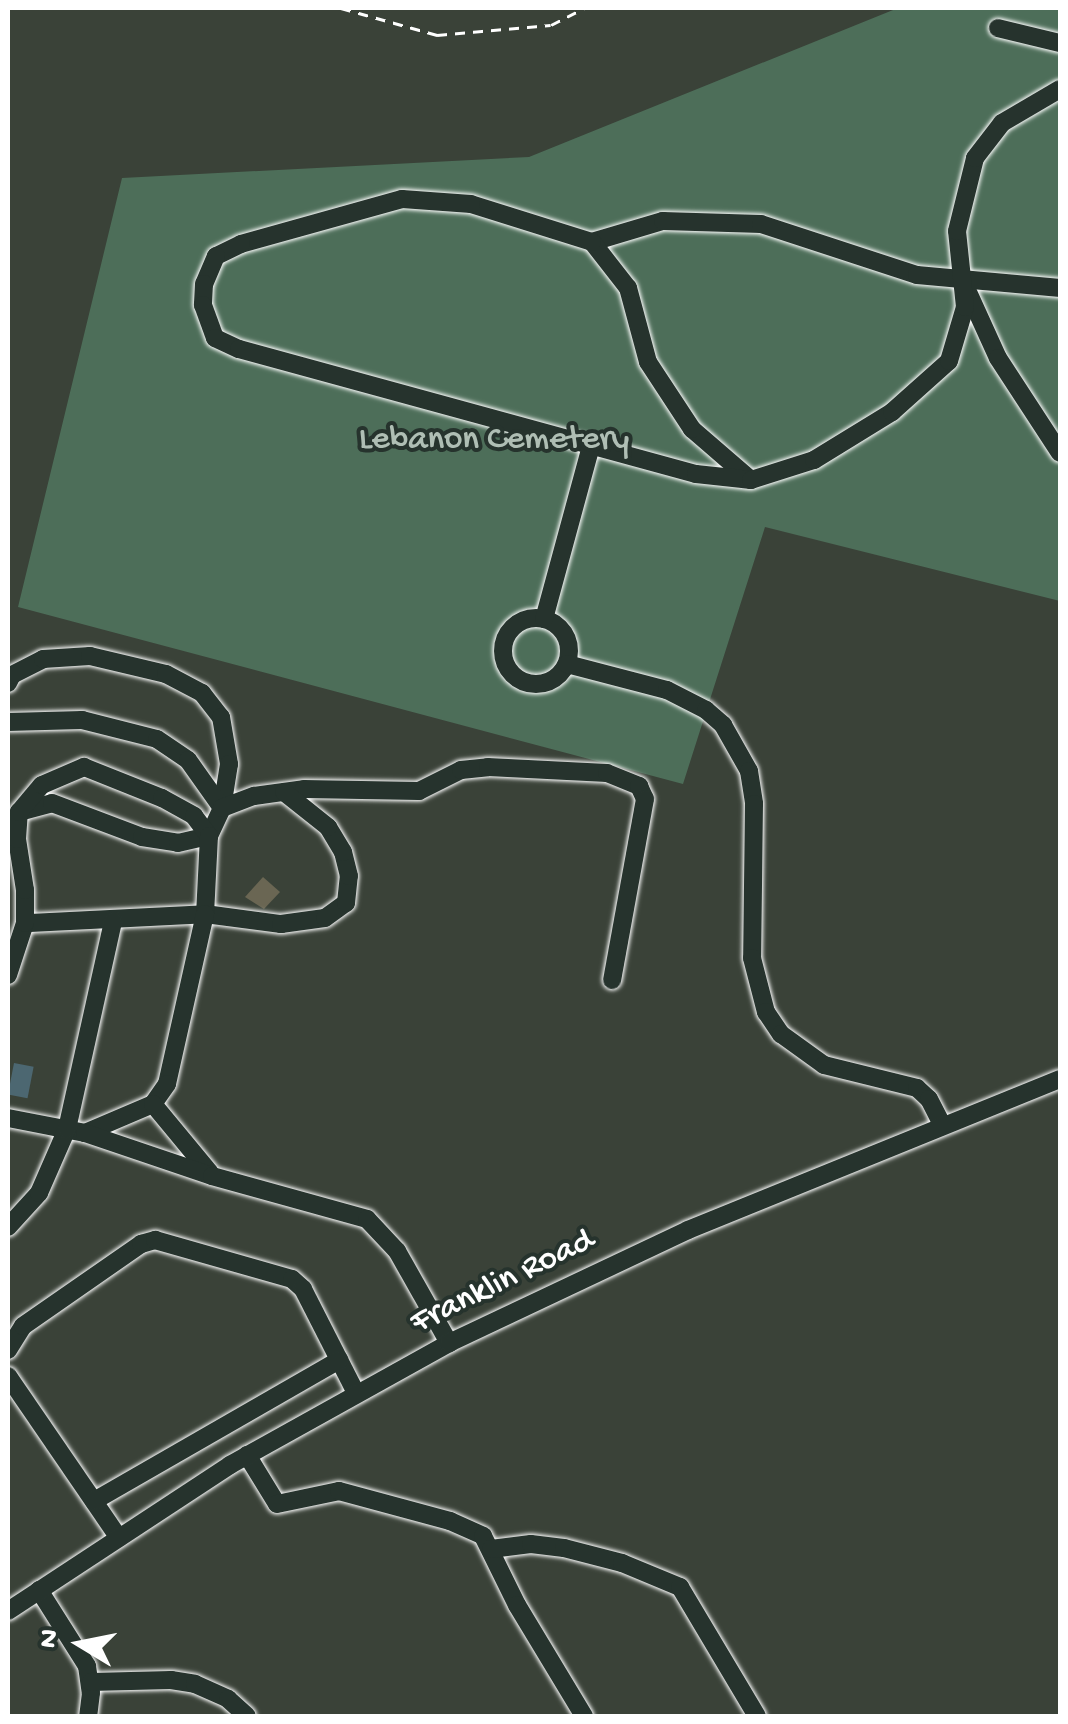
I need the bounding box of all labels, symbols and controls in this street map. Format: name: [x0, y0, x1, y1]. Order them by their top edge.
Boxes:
park label: Lebanon Cemetery: [359, 420, 629, 462]
street label: Franklin Road: [405, 1221, 601, 1345]
north arrow: [30, 1594, 130, 1694]
text: N: [32, 1627, 68, 1651]

